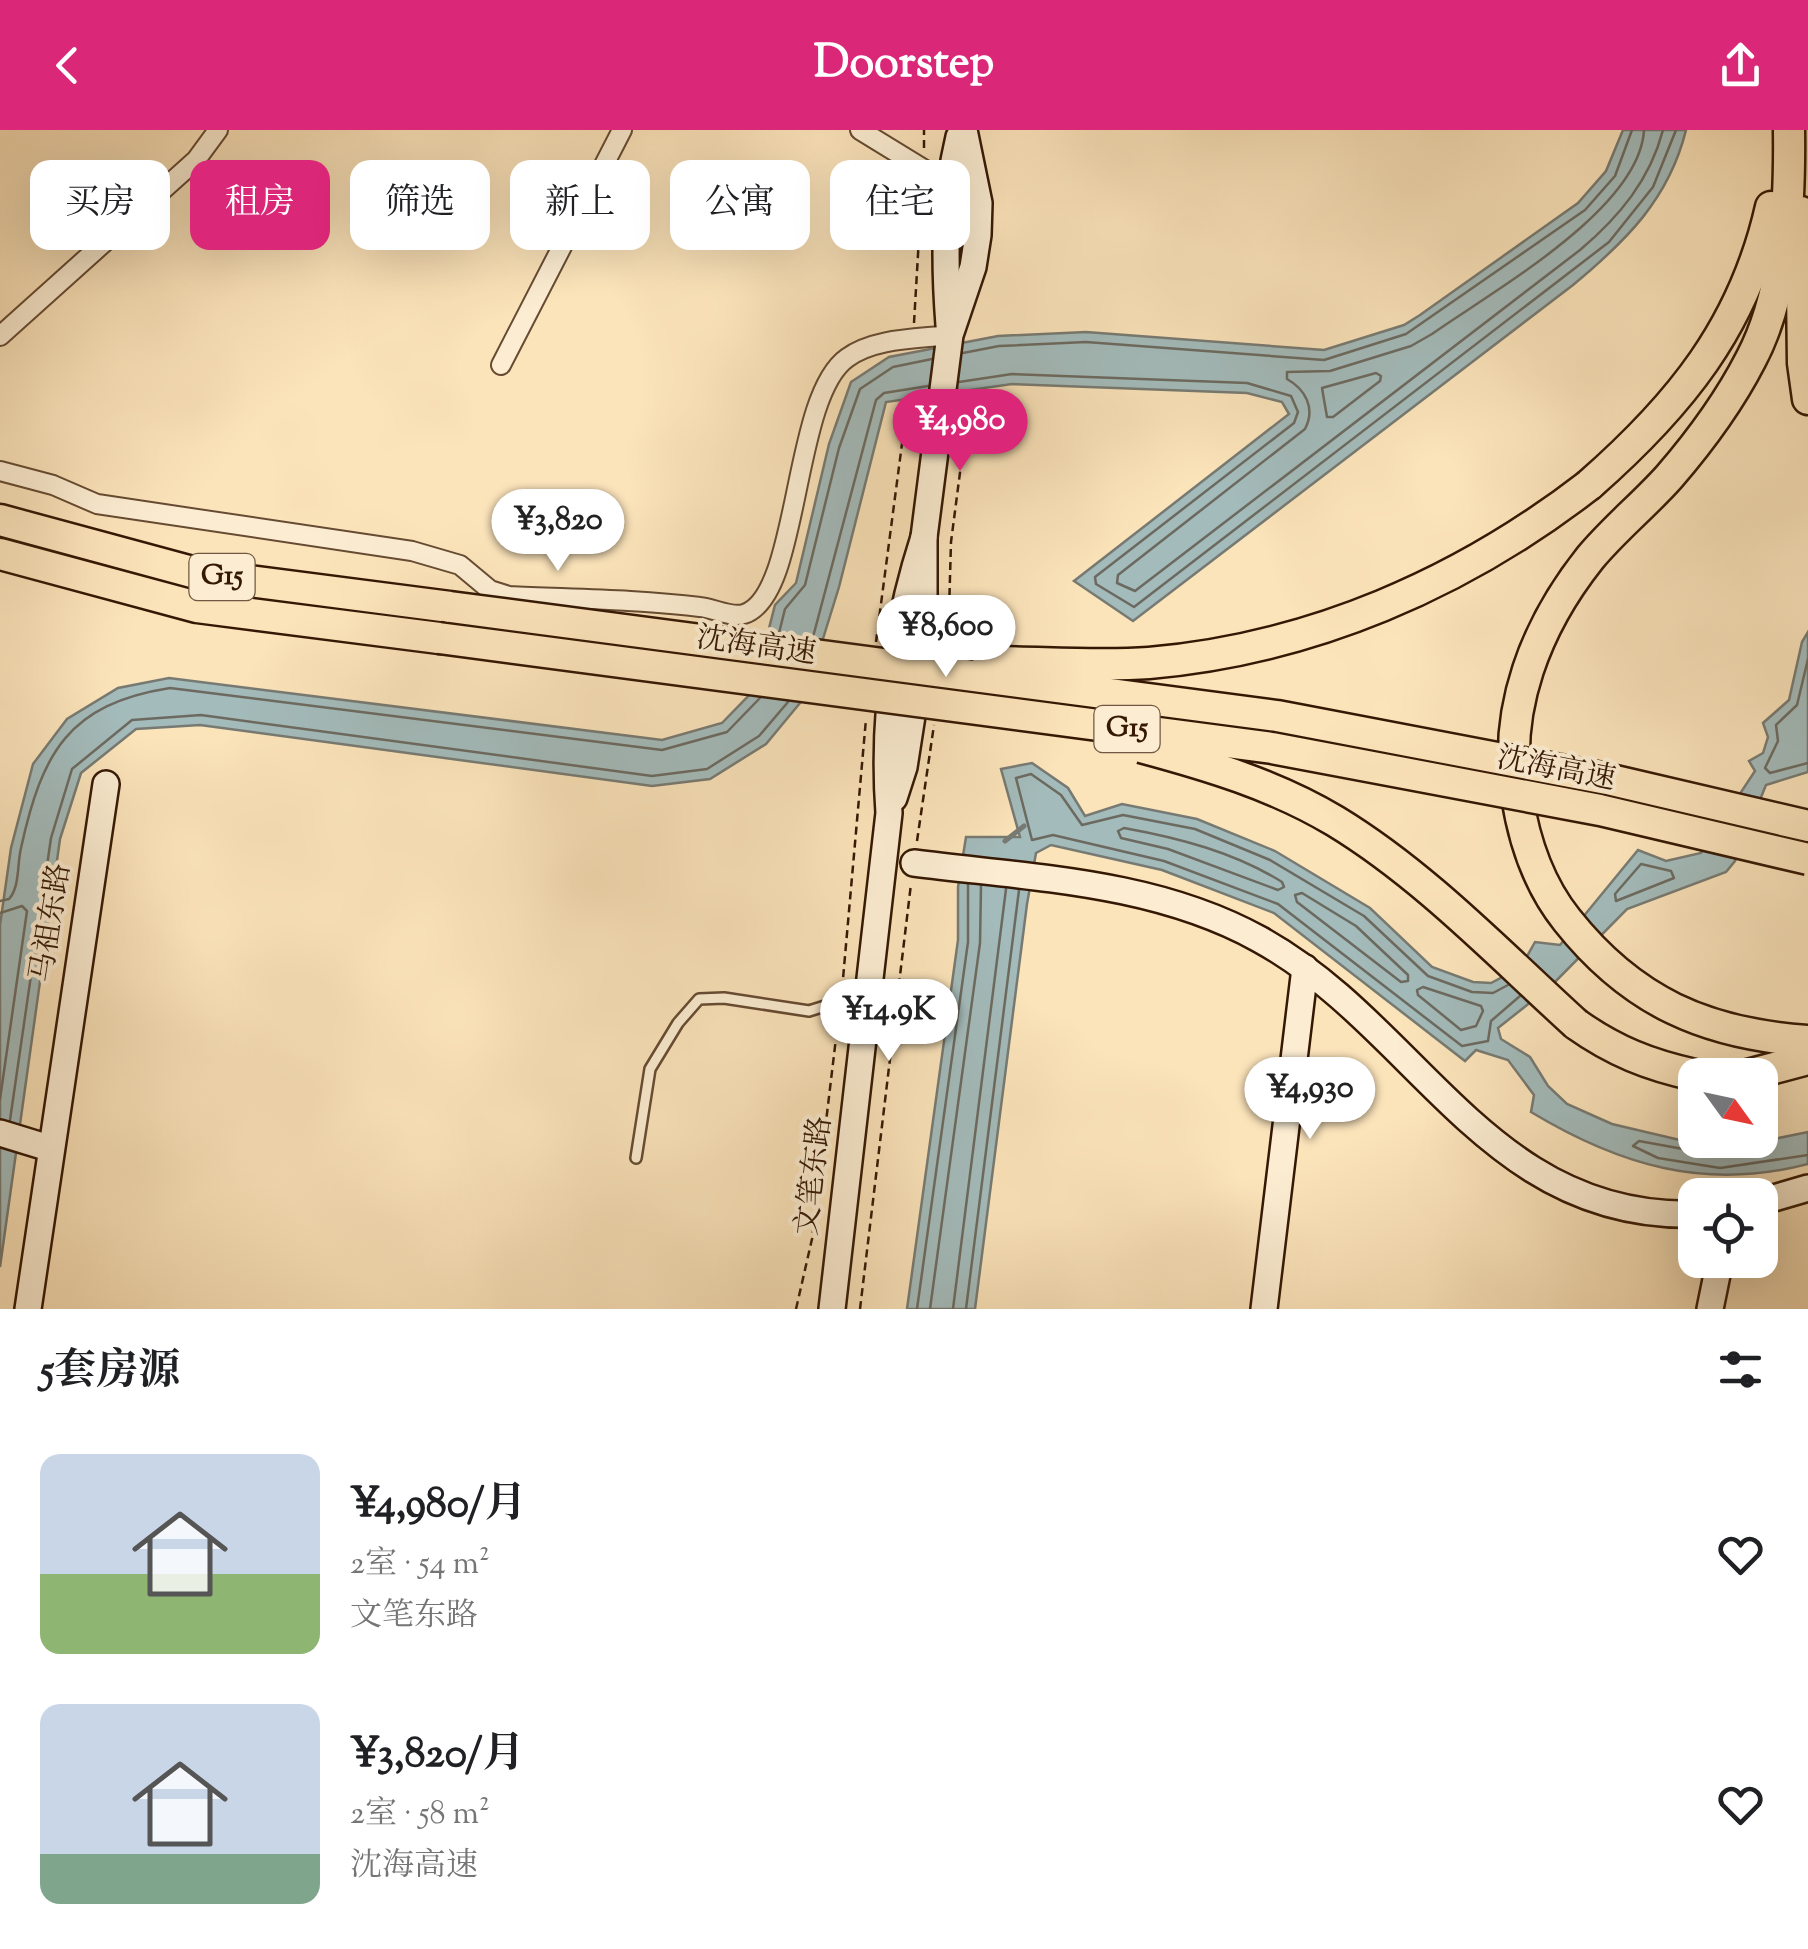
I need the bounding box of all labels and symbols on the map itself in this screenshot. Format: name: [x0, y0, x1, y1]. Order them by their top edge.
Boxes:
pin: ¥4,980: [879, 389, 1041, 474]
pin: ¥3,820: [477, 489, 639, 574]
road number: G15: [190, 554, 254, 600]
pin: ¥8,600: [865, 595, 1027, 680]
street label: 沈海高速: [694, 617, 818, 677]
road number: G15: [1094, 706, 1160, 752]
street label: 沈海高速: [1493, 737, 1619, 803]
street label: 马祖东路: [21, 860, 83, 986]
pin: ¥14.9K: [808, 979, 970, 1064]
pin: ¥4,930: [1229, 1057, 1391, 1142]
north arrow: [1678, 1058, 1778, 1158]
street label: 文笔东路: [786, 1114, 844, 1238]

